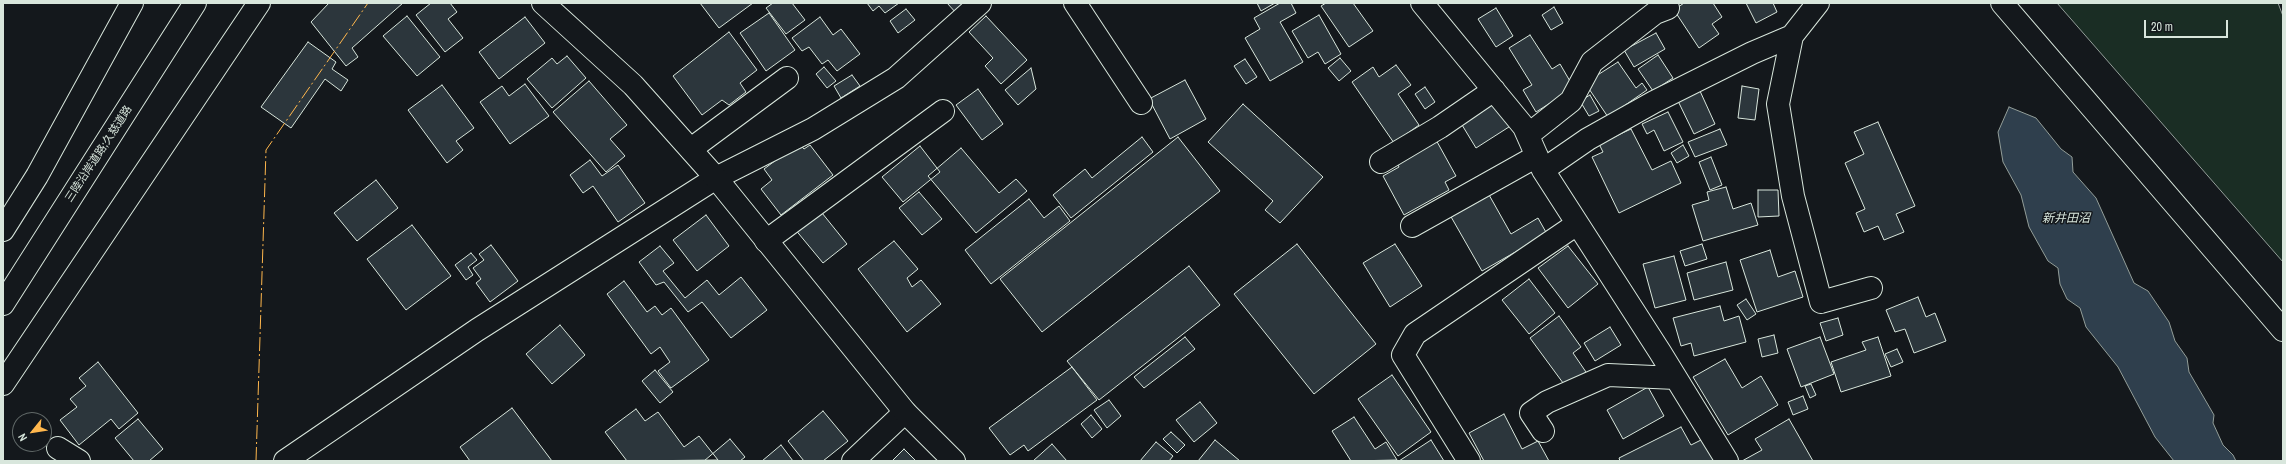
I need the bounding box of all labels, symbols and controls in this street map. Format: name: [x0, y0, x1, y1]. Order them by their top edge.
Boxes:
scale bar: [2146, 12, 2230, 38]
text: 20 m: [2151, 19, 2173, 35]
street label: 三陸沿岸道路;久慈道路: [63, 103, 135, 205]
water label: 新井田沼: [2042, 212, 2090, 226]
north arrow: [12, 412, 52, 452]
text: N: [15, 431, 30, 444]

